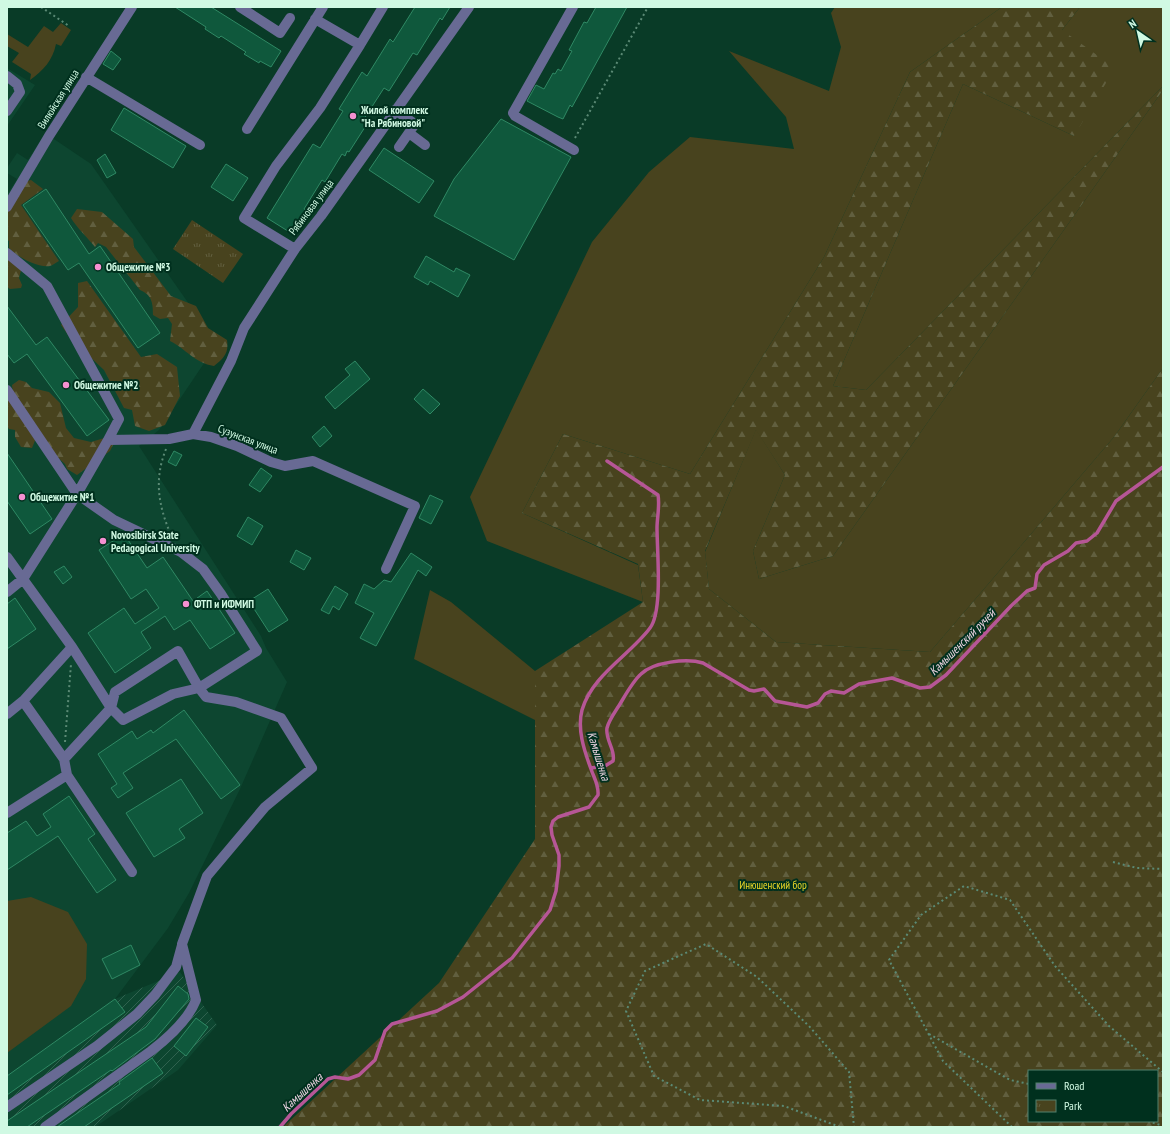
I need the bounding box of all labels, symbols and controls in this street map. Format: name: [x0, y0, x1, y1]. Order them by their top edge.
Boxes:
north arrow: [1118, 12, 1158, 52]
text: N: [1126, 16, 1139, 31]
street label: Вилюйская улица: [34, 67, 82, 131]
place label: Жилой комплекс "На Рябиновой": [360, 103, 429, 130]
marker: Жилой комплекс "На Рябиновой": [348, 111, 358, 121]
street label: Рябиновая улица: [285, 176, 337, 238]
place label: Общежитие №3: [106, 260, 171, 274]
marker: Общежитие №3: [93, 262, 103, 272]
place label: Общежитие №2: [74, 378, 139, 392]
marker: Общежитие №2: [61, 380, 71, 390]
street label: Сузунская улица: [216, 421, 280, 457]
place label: Общежитие №1: [30, 490, 95, 504]
marker: Общежитие №1: [17, 492, 27, 502]
place label: Novosibirsk State Pedagogical University: [111, 528, 200, 555]
marker: Novosibirsk State Pedagogical University: [98, 536, 108, 546]
place label: ФТП и ИФМИП: [194, 597, 254, 611]
marker: ФТП и ИФМИП: [181, 599, 191, 609]
water label: Камышенский ручей: [926, 605, 999, 678]
water label: Камышенка: [584, 730, 614, 783]
park label: Инюшенский бор: [739, 878, 807, 892]
water label: Камышенка: [279, 1069, 326, 1115]
legend: [1028, 1070, 1158, 1122]
text: Road: [1064, 1078, 1084, 1093]
text: Park: [1064, 1098, 1082, 1113]

